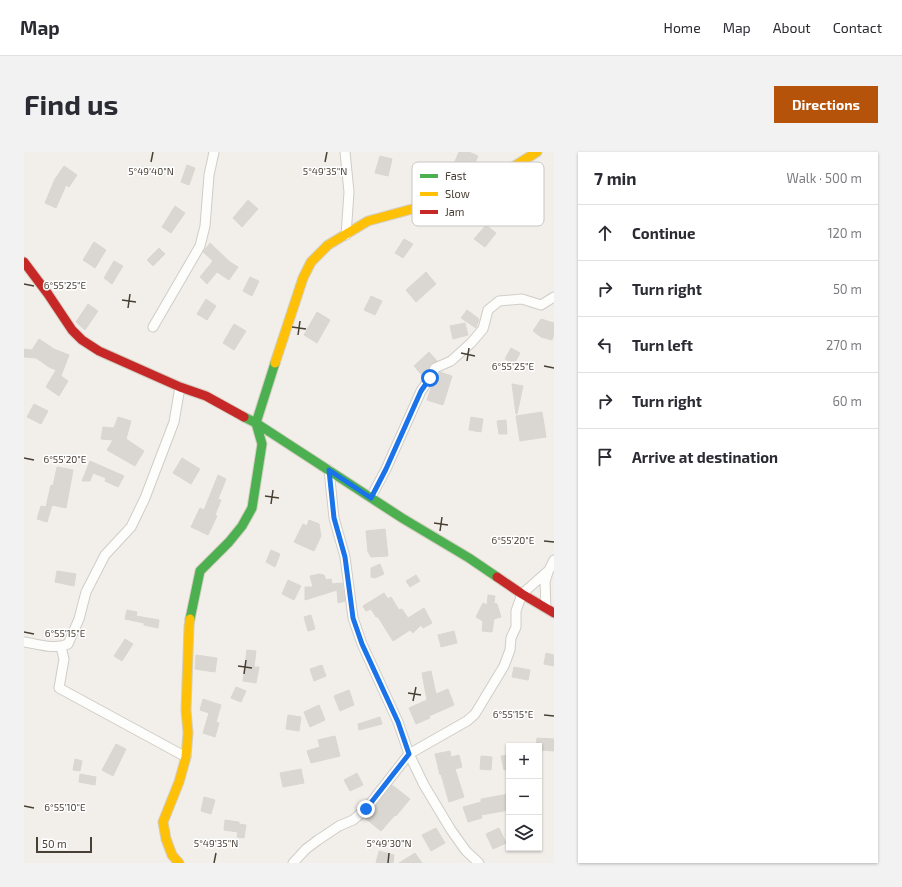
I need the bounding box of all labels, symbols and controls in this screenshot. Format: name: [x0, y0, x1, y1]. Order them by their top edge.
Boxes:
text: Map: [20, 16, 60, 39]
text: Home: [664, 19, 701, 36]
text: Map: [723, 19, 751, 36]
text: About: [773, 19, 811, 36]
text: Contact: [833, 19, 882, 36]
button: Directions: [774, 86, 878, 123]
text: Find us: [24, 87, 118, 121]
legend: [412, 162, 544, 226]
text: 5°49'40"N: [128, 165, 174, 177]
text: 5°49'35"N: [303, 165, 347, 177]
text: 7 min: [594, 168, 637, 188]
text: Fast: [445, 169, 467, 182]
text: Walk · 500 m: [787, 170, 862, 186]
text: Slow: [445, 187, 470, 200]
text: Jam: [445, 205, 464, 218]
icon: ahead: [594, 222, 616, 244]
text: Continue: [632, 224, 695, 242]
text: 120 m: [827, 225, 862, 241]
icon: right: [594, 278, 616, 300]
text: 6°55'25"E: [44, 279, 87, 291]
text: Turn right: [632, 280, 702, 298]
text: 50 m: [833, 281, 862, 297]
icon: left: [594, 334, 616, 356]
text: Turn left: [632, 336, 693, 354]
text: 270 m: [826, 337, 862, 353]
text: 6°55'25"E: [492, 360, 535, 372]
route start: [421, 369, 439, 387]
icon: right: [594, 390, 616, 412]
text: Turn right: [632, 392, 702, 410]
text: 60 m: [832, 393, 862, 409]
icon: arrive: [594, 446, 616, 468]
text: Arrive at destination: [632, 448, 778, 466]
text: 6°55'20"E: [44, 453, 87, 465]
text: 6°55'20"E: [492, 534, 535, 546]
text: 6°55'15"E: [45, 627, 86, 639]
text: 6°55'15"E: [493, 708, 534, 720]
map controls: [506, 743, 542, 851]
button: +: [506, 743, 542, 779]
button: −: [506, 779, 542, 815]
route end: [357, 800, 375, 818]
text: 6°55'10"E: [44, 801, 86, 813]
button: layers: [506, 815, 542, 851]
scale bar: [36, 835, 92, 854]
text: 50 m: [42, 837, 67, 850]
text: 5°49'35"N: [194, 837, 238, 849]
text: 5°49'30"N: [366, 837, 412, 849]

